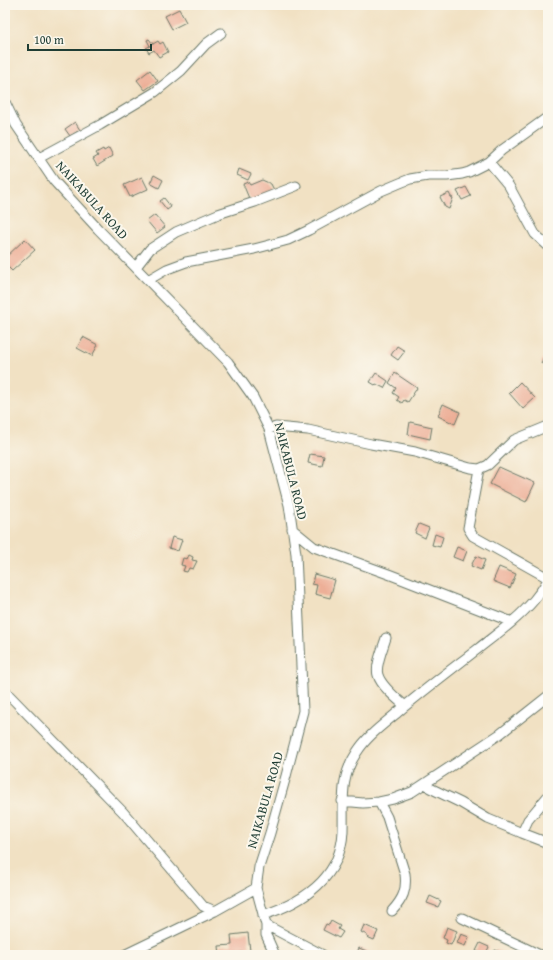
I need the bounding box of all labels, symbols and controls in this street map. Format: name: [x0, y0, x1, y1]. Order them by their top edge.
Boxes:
scale bar: [28, 26, 151, 52]
text: 100 m: [34, 31, 64, 48]
street label: NAIKABULA ROAD: [52, 157, 133, 243]
street label: NAIKABULA ROAD: [270, 420, 312, 522]
street label: NAIKABULA ROAD: [242, 749, 288, 851]

